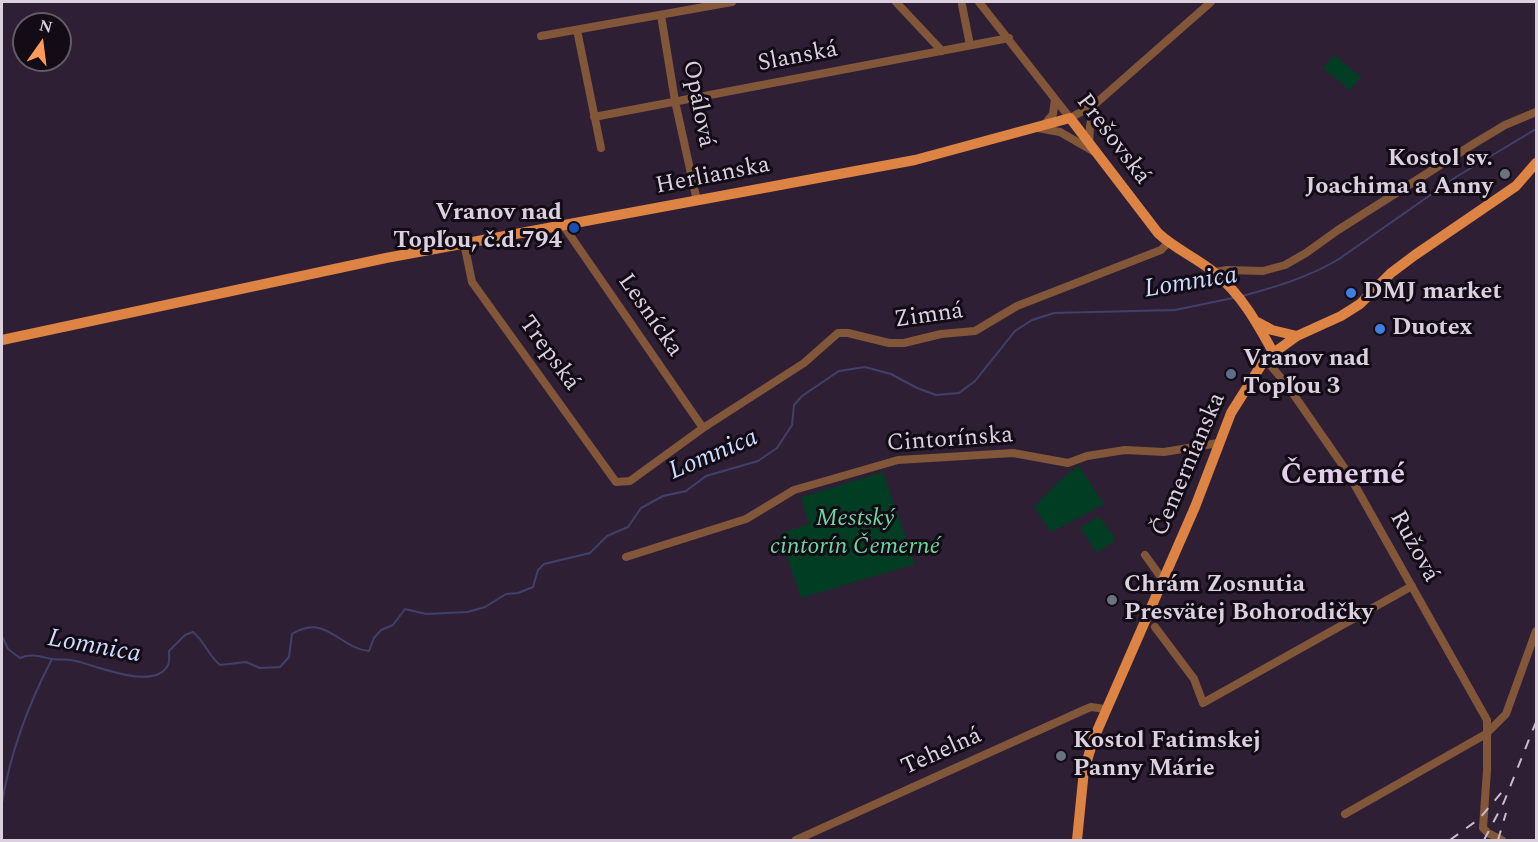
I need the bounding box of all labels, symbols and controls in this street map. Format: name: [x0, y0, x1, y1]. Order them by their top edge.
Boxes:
north arrow: [12, 12, 72, 72]
text: N: [37, 13, 55, 40]
street label: Slanská: [756, 36, 840, 80]
street label: Opálová: [674, 58, 720, 150]
street label: Prešovská: [1069, 89, 1155, 191]
place label: Kostol sv. Joachima a Anny: [1305, 146, 1493, 202]
street label: Herlianska: [653, 152, 773, 202]
marker: Kostol sv. Joachima a Anny: [1498, 167, 1512, 181]
place label: Vranov nad Topľou, č.d.794: [393, 200, 562, 256]
marker: Vranov nad Topľou, č.d.794: [567, 221, 581, 235]
water label: Lomnica: [1142, 261, 1240, 307]
street label: Lesnícka: [610, 269, 688, 363]
place label: DMJ market: [1363, 279, 1502, 307]
marker: DMJ market: [1344, 286, 1358, 300]
street label: Zimná: [893, 298, 965, 336]
street label: Trepská: [511, 311, 585, 397]
place label: Duotex: [1392, 315, 1472, 343]
marker: Duotex: [1373, 322, 1387, 336]
place label: Vranov nad Topľou 3: [1243, 346, 1370, 402]
marker: Vranov nad Topľou 3: [1224, 367, 1238, 381]
street label: Čemernianska: [1147, 389, 1233, 541]
street label: Cintorínska: [886, 422, 1014, 460]
water label: Lomnica: [665, 423, 763, 489]
district label: Čemerné: [1281, 459, 1405, 495]
park label: Mestský cintorín Čemerné: [770, 506, 940, 562]
street label: Ružová: [1382, 506, 1444, 588]
place label: Chrám Zosnutia Presvätej Bohorodičky: [1124, 572, 1373, 628]
marker: Chrám Zosnutia Presvätej Bohorodičky: [1105, 593, 1119, 607]
water label: Lomnica: [45, 624, 143, 672]
street label: Tehelná: [897, 723, 987, 783]
place label: Kostol Fatimskej Panny Márie: [1073, 728, 1261, 784]
marker: Kostol Fatimskej Panny Márie: [1054, 749, 1068, 763]

